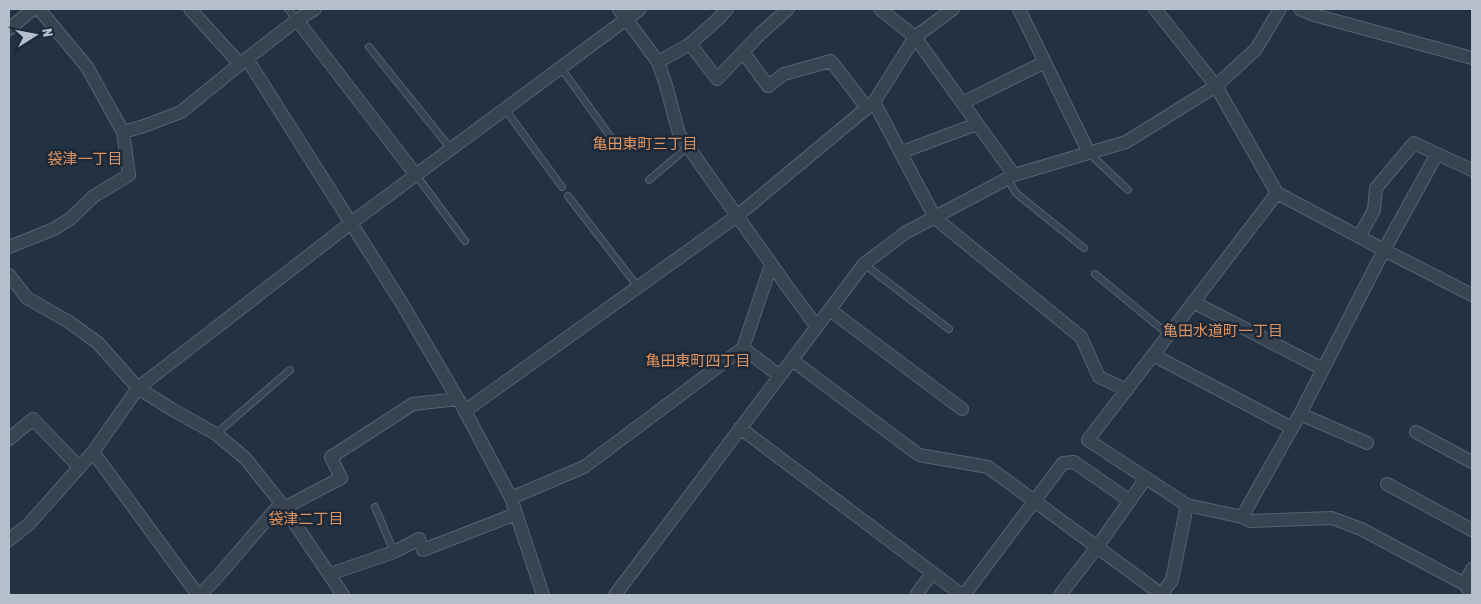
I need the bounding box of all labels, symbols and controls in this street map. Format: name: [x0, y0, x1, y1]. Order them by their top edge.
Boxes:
north arrow: [10, 10, 60, 60]
text: N: [39, 27, 56, 38]
district label: 亀田東町三丁目: [592, 135, 698, 152]
district label: 袋津一丁目: [47, 150, 123, 167]
district label: 亀田水道町一丁目: [1163, 322, 1283, 339]
district label: 亀田東町四丁目: [645, 352, 751, 369]
district label: 袋津二丁目: [268, 510, 344, 527]

